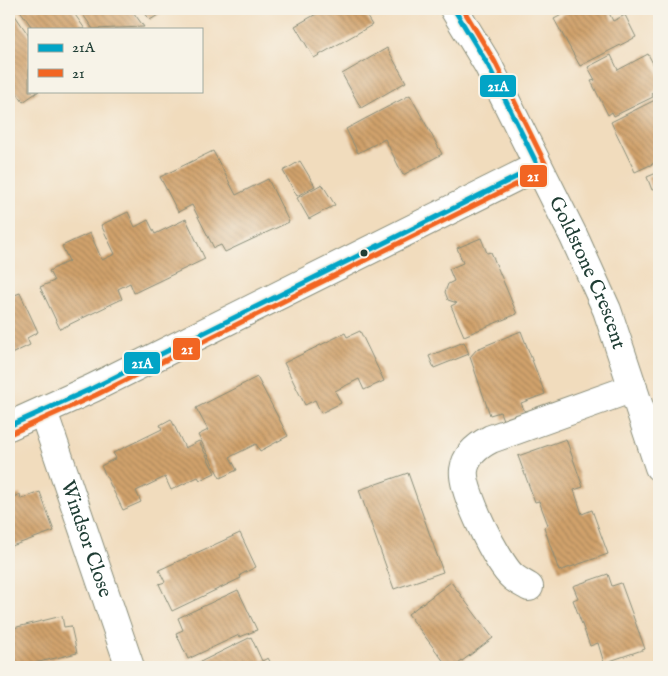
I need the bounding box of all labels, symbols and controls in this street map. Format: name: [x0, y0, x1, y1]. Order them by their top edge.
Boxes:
legend: [28, 28, 202, 92]
text: 21A: [72, 38, 96, 57]
text: 21: [72, 64, 85, 83]
line badge: 21A: [479, 74, 517, 98]
text: 21A: [487, 78, 510, 96]
line badge: 21: [519, 164, 548, 188]
text: 21: [527, 168, 539, 186]
street label: Goldstone Crescent: [543, 192, 632, 352]
unlabelled marker: [359, 248, 369, 258]
line badge: 21: [172, 337, 201, 361]
text: 21: [181, 341, 193, 359]
line badge: 21A: [123, 351, 161, 375]
text: 21A: [131, 355, 154, 373]
street label: Windsor Close: [55, 477, 118, 601]

